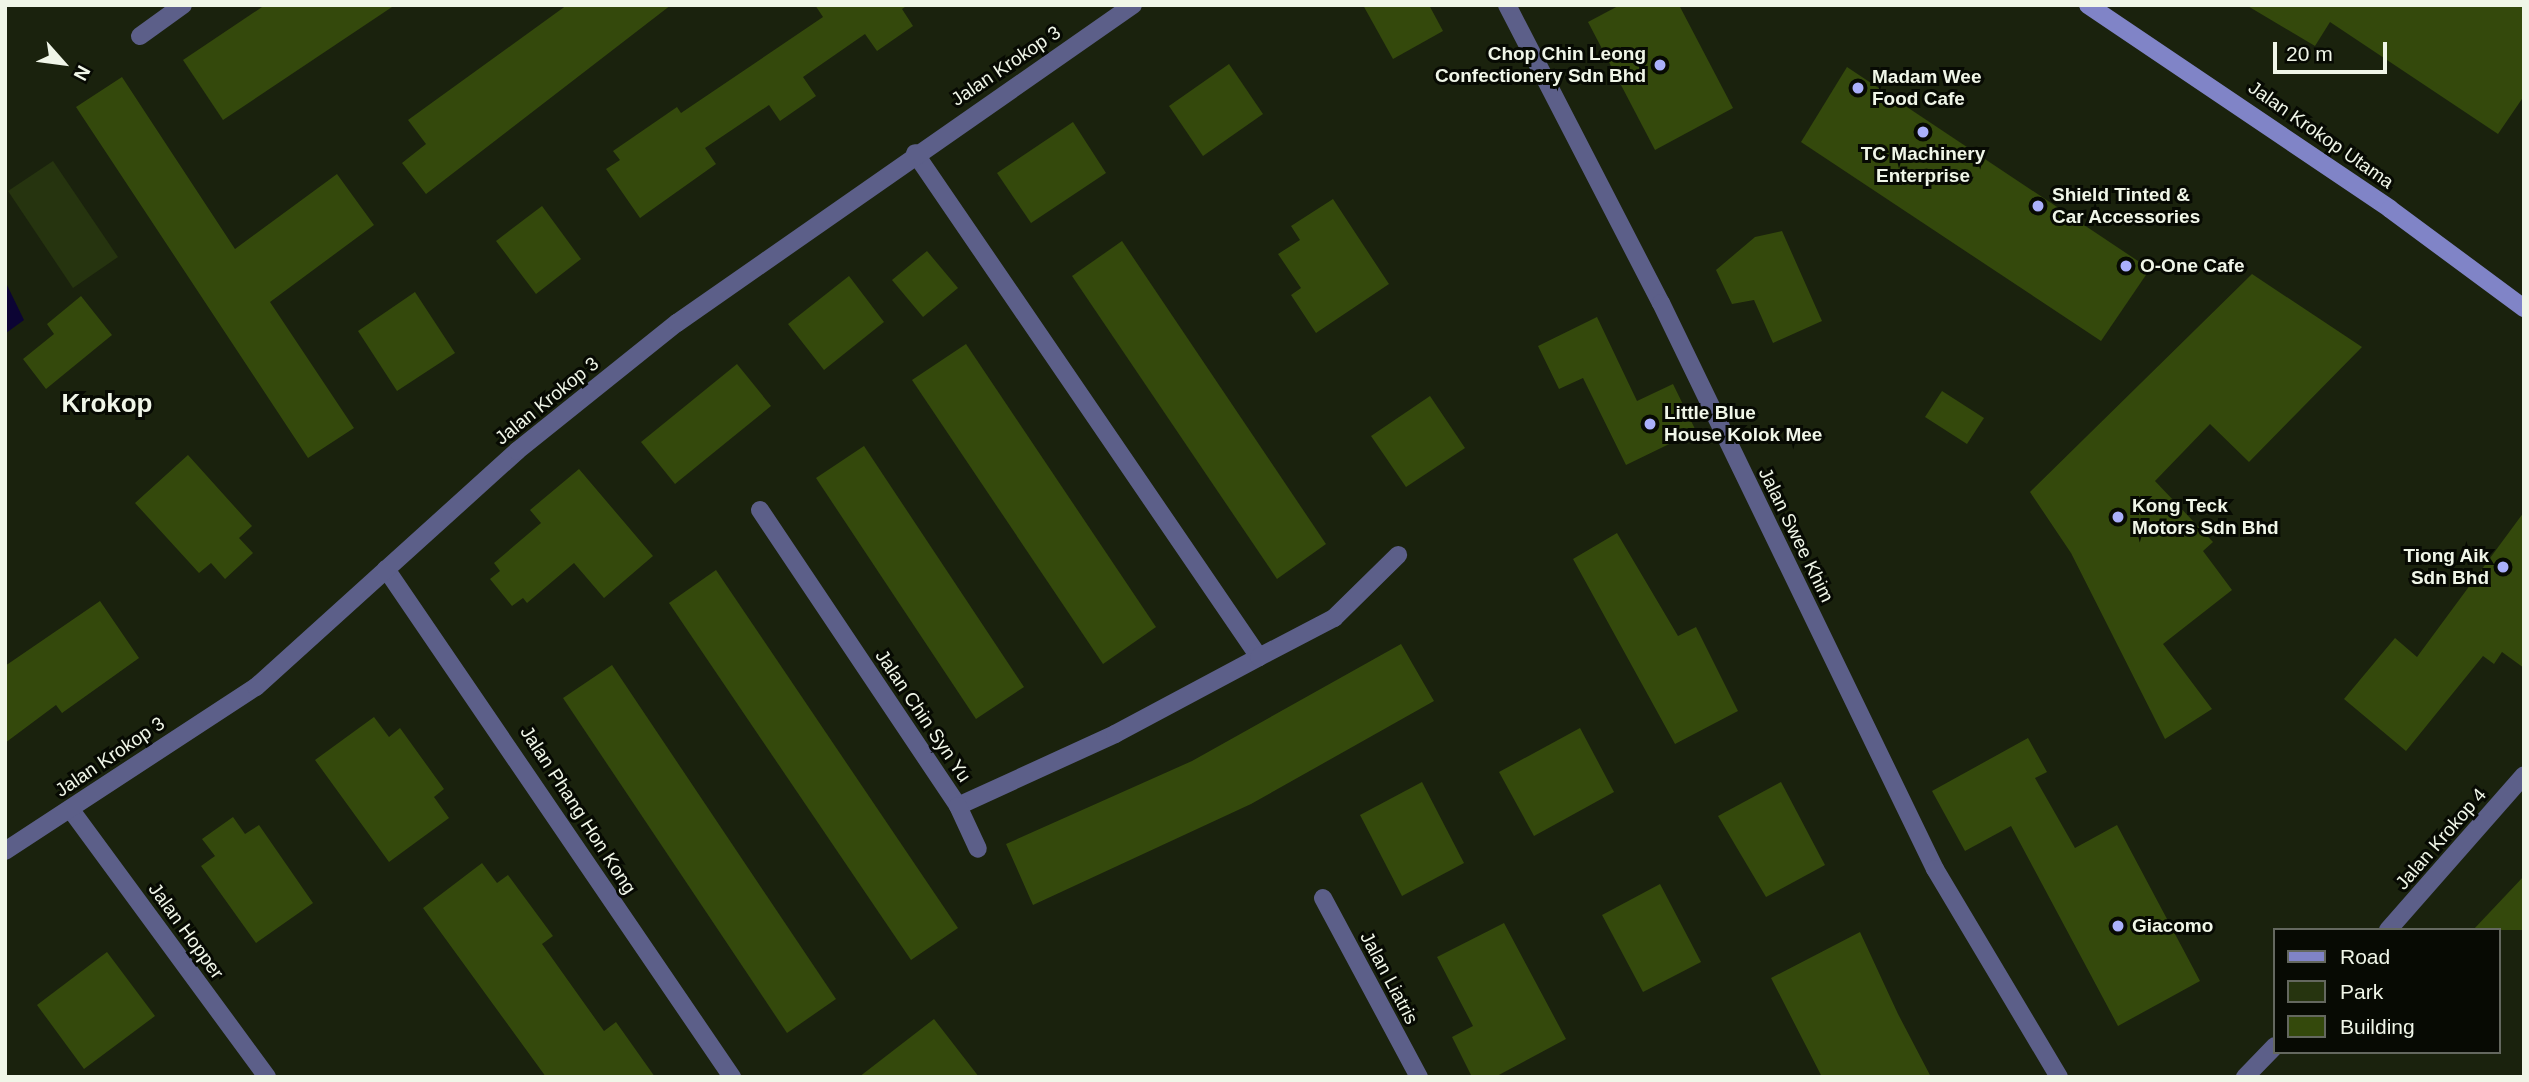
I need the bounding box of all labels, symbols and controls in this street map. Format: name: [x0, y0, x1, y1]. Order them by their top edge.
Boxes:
street label: Jalan Krokop 3: [947, 21, 1065, 111]
north arrow: [28, 28, 98, 98]
scale bar: [2277, 28, 2391, 72]
text: 20 m: [2286, 42, 2333, 65]
place label: Chop Chin Leong Confectionery Sdn Bhd: [1435, 43, 1646, 87]
marker: Chop Chin Leong Confectionery Sdn Bhd: [1652, 57, 1668, 73]
text: N: [69, 62, 94, 84]
place label: Madam Wee Food Cafe: [1872, 66, 1981, 110]
street label: Jalan Krokop Utama: [2244, 76, 2398, 194]
marker: Madam Wee Food Cafe: [1850, 80, 1866, 96]
marker: TC Machinery Enterprise: [1915, 124, 1931, 140]
place label: TC Machinery Enterprise: [1861, 143, 1985, 187]
place label: Shield Tinted & Car Accessories: [2052, 184, 2201, 228]
marker: Shield Tinted & Car Accessories: [2030, 198, 2046, 214]
place label: O-One Cafe: [2140, 255, 2245, 277]
marker: O-One Cafe: [2118, 258, 2134, 274]
street label: Jalan Krokop 3: [491, 352, 603, 450]
district label: Krokop: [62, 388, 152, 420]
place label: Little Blue House Kolok Mee: [1664, 402, 1822, 446]
marker: Little Blue House Kolok Mee: [1642, 416, 1658, 432]
street label: Jalan Swee Khim: [1754, 464, 1838, 606]
place label: Kong Teck Motors Sdn Bhd: [2132, 495, 2279, 539]
marker: Kong Teck Motors Sdn Bhd: [2110, 509, 2126, 525]
place label: Tiong Aik Sdn Bhd: [2403, 545, 2489, 589]
marker: Tiong Aik Sdn Bhd: [2495, 559, 2511, 575]
street label: Jalan Chin Syn Yu: [870, 645, 976, 787]
street label: Jalan Krokop 3: [51, 712, 169, 802]
street label: Jalan Phang Hon Kong: [515, 722, 641, 898]
street label: Jalan Krokop 4: [2391, 784, 2491, 894]
street label: Jalan Hopper: [144, 879, 228, 983]
place label: Giacomo: [2132, 915, 2213, 937]
marker: Giacomo: [2110, 918, 2126, 934]
street label: Jalan Liatris: [1355, 928, 1423, 1028]
legend: [2274, 928, 2501, 1054]
text: Road: [2340, 945, 2390, 968]
text: Park: [2340, 980, 2383, 1003]
text: Building: [2340, 1015, 2415, 1038]

